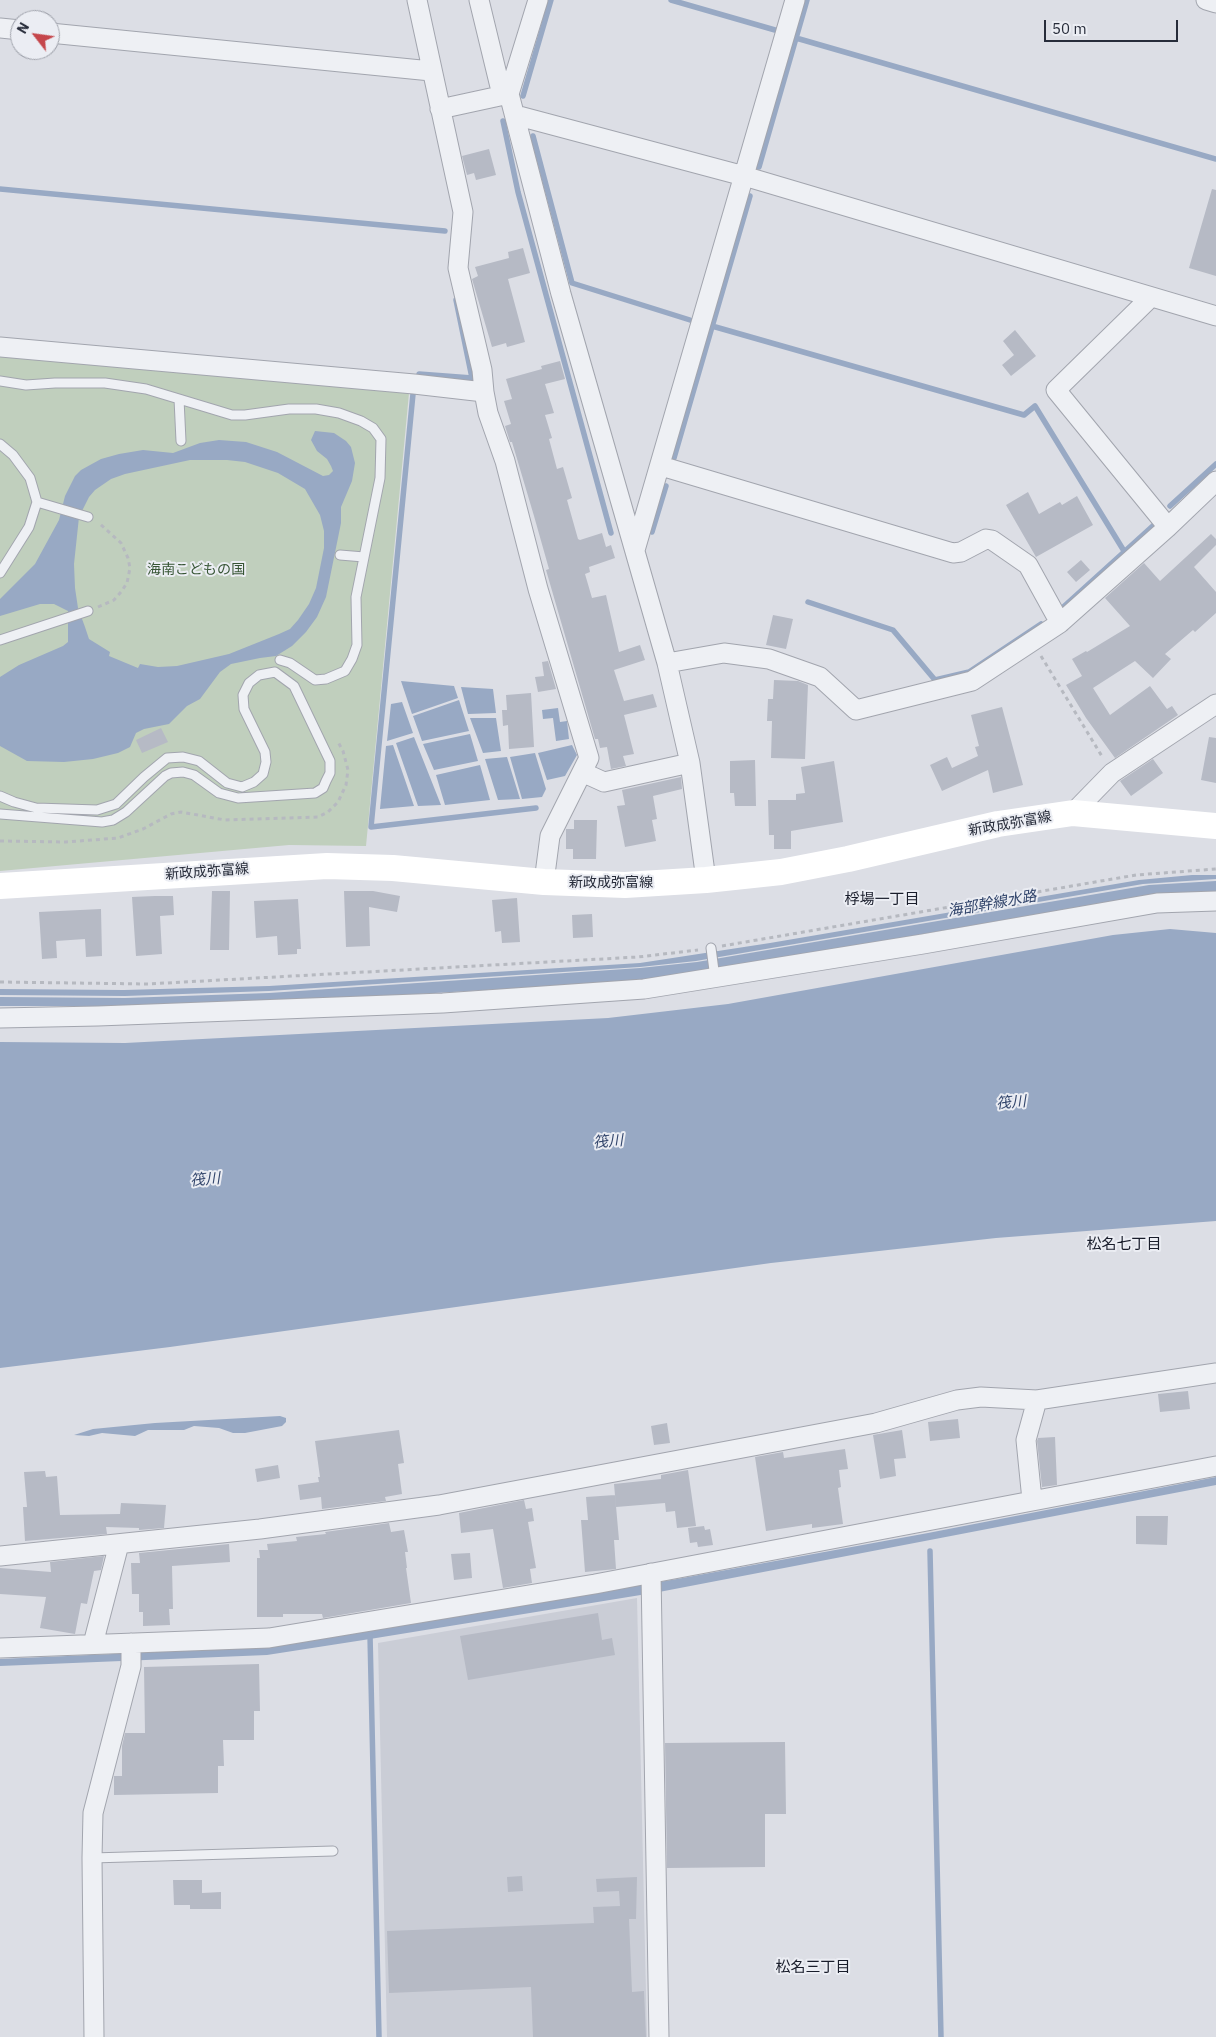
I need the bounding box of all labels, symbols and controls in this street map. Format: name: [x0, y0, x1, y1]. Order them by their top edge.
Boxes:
north arrow: [10, 10, 60, 60]
scale bar: [1046, 10, 1180, 42]
text: N: [13, 19, 33, 37]
text: 50 m: [1052, 19, 1087, 38]
park label: 海南こどもの国: [147, 562, 245, 578]
street label: 新政成弥富線: [967, 808, 1053, 840]
street label: 新政成弥富線: [165, 861, 249, 883]
street label: 新政成弥富線: [569, 875, 653, 891]
water label: 海部幹線水路: [946, 887, 1038, 921]
district label: 桴場一丁目: [845, 891, 919, 909]
water label: 筏川: [995, 1093, 1027, 1113]
water label: 筏川: [592, 1132, 624, 1152]
water label: 筏川: [189, 1170, 221, 1190]
district label: 松名七丁目: [1087, 1236, 1161, 1254]
district label: 松名三丁目: [776, 1959, 850, 1977]

